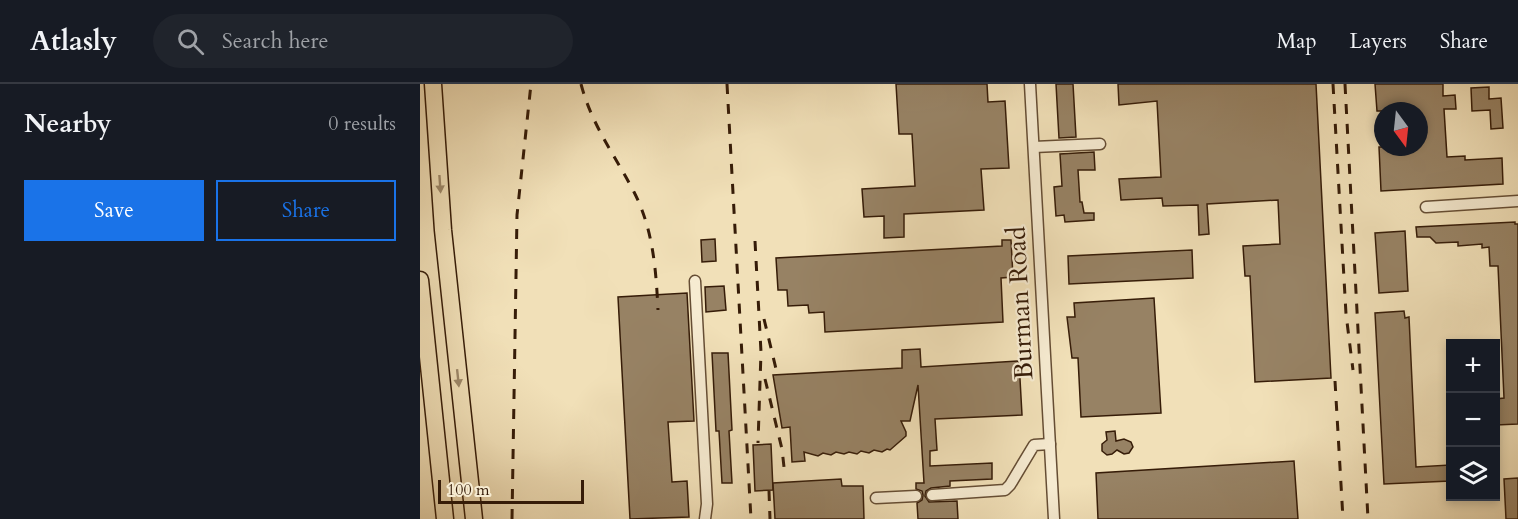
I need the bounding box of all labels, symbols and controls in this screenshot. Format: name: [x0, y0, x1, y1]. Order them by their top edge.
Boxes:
search box: [153, 14, 573, 68]
text: Atlasly: [30, 22, 117, 60]
icon: search: [174, 25, 207, 58]
text: Search here: [222, 26, 328, 56]
text: Map: [1277, 27, 1317, 56]
text: Layers: [1350, 27, 1407, 56]
text: Share: [1440, 27, 1488, 56]
north arrow: [1374, 102, 1428, 156]
text: Nearby: [24, 106, 112, 141]
text: 0 results: [328, 110, 396, 137]
one-way arrow: [435, 175, 445, 194]
button: Save: [24, 180, 204, 241]
button: Share: [216, 180, 396, 241]
street label: Burman Road: [998, 225, 1041, 381]
map controls: [1446, 339, 1500, 501]
button: +: [1446, 339, 1500, 393]
one-way arrow: [453, 369, 463, 388]
button: −: [1446, 393, 1500, 447]
button: layers: [1446, 447, 1500, 501]
scale bar: [438, 477, 584, 504]
text: 100 m: [447, 479, 489, 501]

